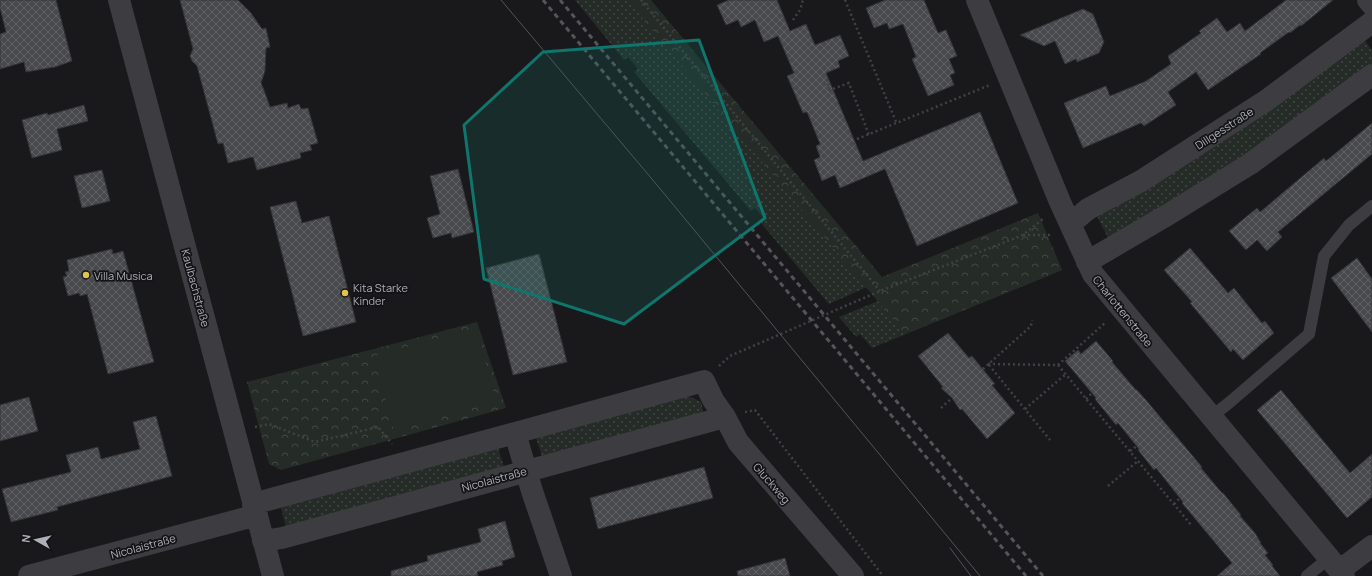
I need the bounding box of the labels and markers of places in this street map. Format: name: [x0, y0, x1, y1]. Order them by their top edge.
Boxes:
place label: Villa Musica: [94, 268, 153, 283]
marker: Villa Musica: [81, 270, 91, 280]
place label: Kita Starke Kinder: [353, 280, 408, 308]
marker: Kita Starke Kinder: [340, 288, 350, 298]

